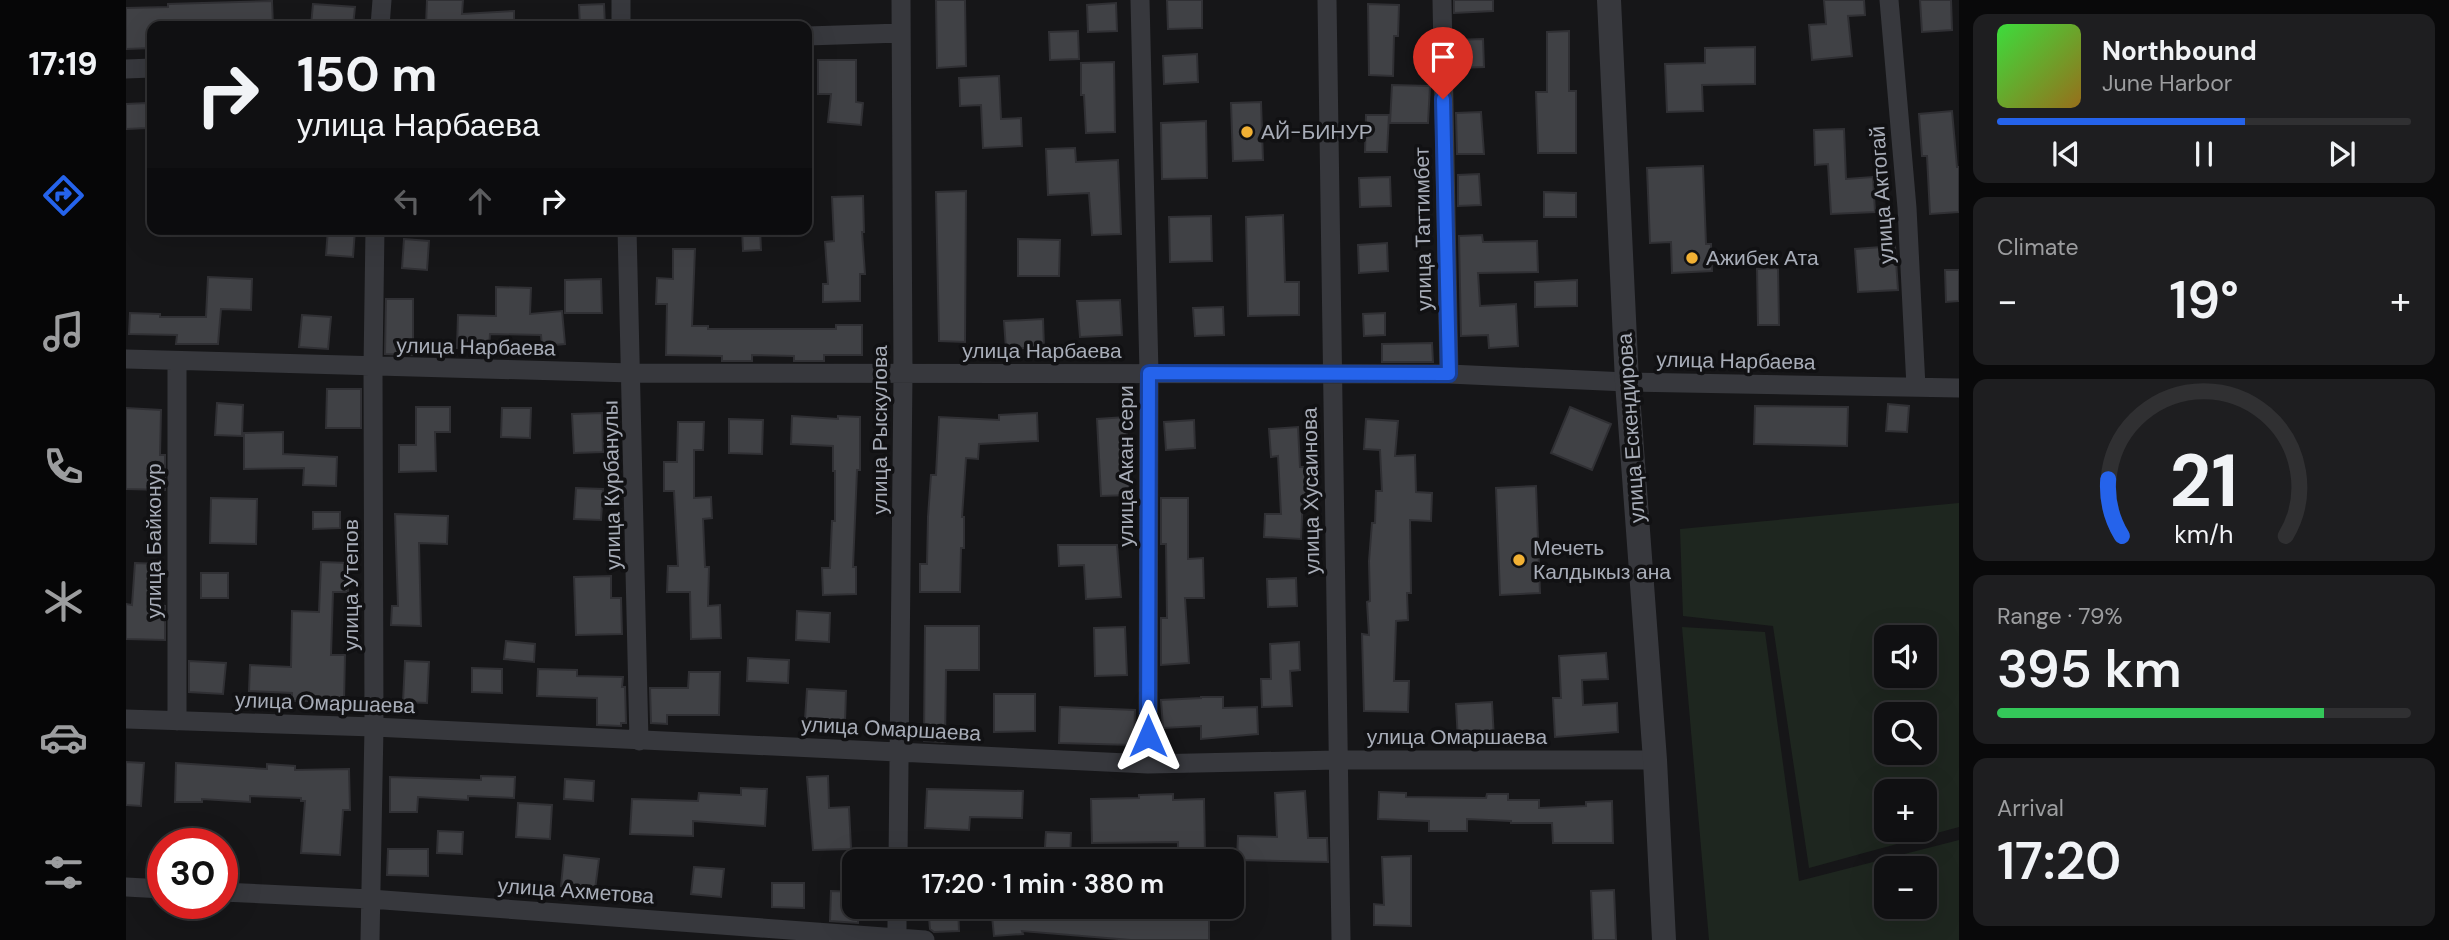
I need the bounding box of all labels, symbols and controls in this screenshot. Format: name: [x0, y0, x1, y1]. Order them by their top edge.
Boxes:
pin: [1413, 27, 1473, 99]
text: Northbound: [2102, 34, 2257, 68]
icon: arrive: [1424, 38, 1462, 76]
text: 150 m: [297, 42, 437, 106]
text: 17:19: [29, 43, 97, 85]
icon: right: [182, 49, 273, 140]
text: June Harbor: [2102, 68, 2232, 98]
text: улица Нарбаева: [297, 104, 540, 146]
place label: АЙ-БИНУР: [1261, 118, 1373, 146]
marker: АЙ-БИНУР: [1239, 124, 1255, 140]
street label: улица Актогай: [1863, 125, 1901, 265]
icon: previous: [2047, 135, 2085, 173]
icon: pause: [2185, 135, 2223, 173]
icon: next: [2323, 135, 2361, 173]
street label: улица Таттимбет: [1408, 146, 1438, 311]
icon: directions: [39, 171, 88, 220]
icon: left: [388, 182, 426, 220]
icon: ahead: [461, 182, 499, 220]
icon: right: [534, 182, 572, 220]
text: Climate: [1997, 232, 2079, 262]
place label: Ажибек Ата: [1706, 244, 1819, 272]
marker: Ажибек Ата: [1684, 250, 1700, 266]
text: 19°: [2169, 266, 2239, 334]
text: −: [1997, 276, 2018, 326]
text: +: [2390, 276, 2411, 326]
icon: music: [39, 307, 88, 356]
street label: улица Нарбаева: [396, 332, 556, 362]
street label: улица Ескендирова: [1610, 332, 1652, 524]
street label: улица Нарбаева: [962, 337, 1122, 365]
street label: улица Рыскулова: [866, 345, 894, 515]
street label: улица Нарбаева: [1656, 346, 1816, 376]
street label: улица Акан сери: [1112, 385, 1140, 547]
street label: улица Курбанулы: [597, 400, 627, 570]
street label: улица Хусаинова: [1296, 407, 1326, 575]
text: 21: [2170, 434, 2238, 529]
icon: phone: [39, 442, 88, 491]
street label: улица Байконур: [140, 463, 168, 619]
text: km/h: [2174, 518, 2234, 551]
street label: улица Утепов: [337, 519, 365, 651]
place label: Мечеть Калдыкыз ана: [1533, 534, 1671, 586]
marker: Мечеть Калдыкыз ана: [1511, 552, 1527, 568]
icon: climate: [39, 577, 88, 626]
text: Range · 79%: [1997, 601, 2123, 631]
map controls: [1874, 625, 1937, 919]
button: sound: [1874, 625, 1937, 688]
text: 395 km: [1997, 635, 2182, 703]
street label: улица Омаршаева: [234, 686, 416, 720]
position arrow: [1111, 699, 1185, 773]
button: search: [1874, 702, 1937, 765]
street label: улица Омаршаева: [800, 710, 982, 748]
icon: car: [39, 713, 88, 762]
street label: улица Омаршаева: [1367, 723, 1547, 751]
button: +: [1874, 779, 1937, 842]
text: Arrival: [1997, 793, 2064, 823]
text: 17:20: [1997, 827, 2121, 895]
speed limit sign: 30: [147, 828, 238, 919]
icon: filters: [39, 848, 88, 897]
button: −: [1874, 856, 1937, 919]
text: 17:20 · 1 min · 380 m: [922, 867, 1164, 901]
street label: улица Ахметова: [497, 872, 656, 910]

